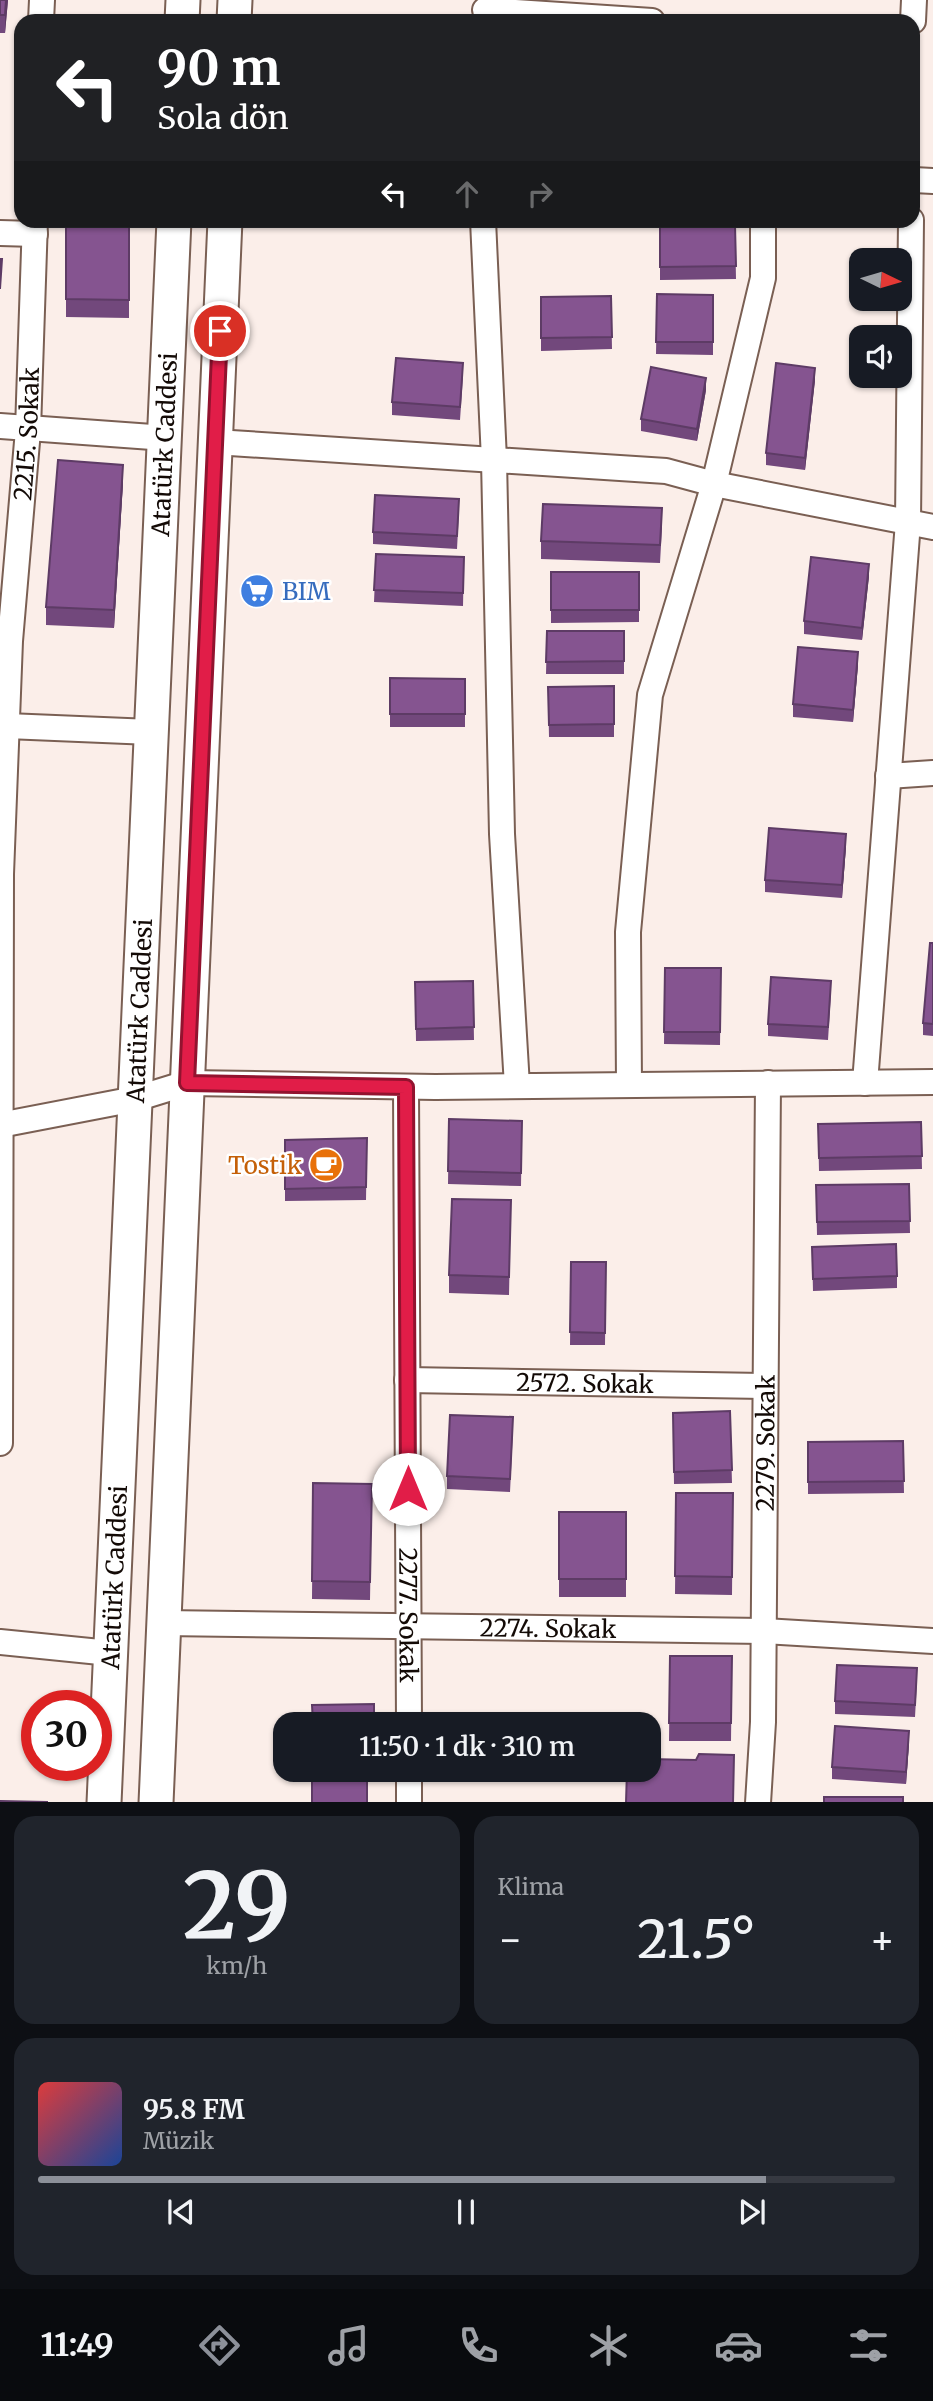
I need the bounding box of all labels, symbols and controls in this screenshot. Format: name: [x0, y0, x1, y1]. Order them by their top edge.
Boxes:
text: 90 m: [157, 37, 281, 98]
icon: left: [42, 42, 133, 133]
text: Sola dön: [157, 98, 289, 138]
icon: left: [375, 175, 413, 213]
icon: ahead: [448, 175, 486, 213]
icon: right: [521, 175, 559, 213]
north arrow: [849, 248, 912, 312]
map controls: [849, 248, 912, 388]
pin: [190, 301, 250, 361]
icon: arrive: [201, 312, 239, 350]
button: sound: [849, 325, 912, 388]
street label: Atatürk Caddesi: [144, 351, 184, 538]
street label: 2215. Sokak: [7, 366, 46, 502]
supermarket icon: BIM: [238, 572, 276, 610]
place label: BIM: [282, 576, 331, 607]
street label: Atatürk Caddesi: [119, 918, 159, 1105]
cafe icon: Tostik: [307, 1146, 345, 1184]
place label: Tostik: [228, 1150, 303, 1181]
street label: 2572. Sokak: [516, 1366, 655, 1400]
street label: 2279. Sokak: [749, 1374, 781, 1512]
position arrow: [371, 1452, 445, 1526]
street label: Atatürk Caddesi: [94, 1484, 134, 1671]
street label: 2277. Sokak: [393, 1547, 424, 1683]
street label: 2274. Sokak: [479, 1612, 617, 1645]
speed limit sign: 30: [21, 1690, 112, 1781]
text: 11:50 · 1 dk · 310 m: [359, 1730, 575, 1763]
text: 29: [183, 1848, 291, 1963]
text: Klima: [498, 1872, 564, 1901]
text: 21.5°: [637, 1907, 755, 1972]
text: −: [498, 1916, 523, 1963]
text: +: [870, 1916, 895, 1963]
text: km/h: [206, 1951, 267, 1980]
text: 95.8 FM: [143, 2093, 245, 2126]
text: Müzik: [143, 2126, 214, 2155]
icon: previous: [162, 2193, 200, 2231]
icon: pause: [447, 2193, 485, 2231]
icon: next: [733, 2193, 771, 2231]
icon: directions: [195, 2321, 244, 2370]
icon: music: [324, 2321, 373, 2370]
icon: phone: [454, 2321, 503, 2370]
icon: climate: [584, 2321, 633, 2370]
icon: car: [714, 2321, 763, 2370]
icon: filters: [844, 2321, 893, 2370]
text: 11:49: [40, 2325, 114, 2365]

